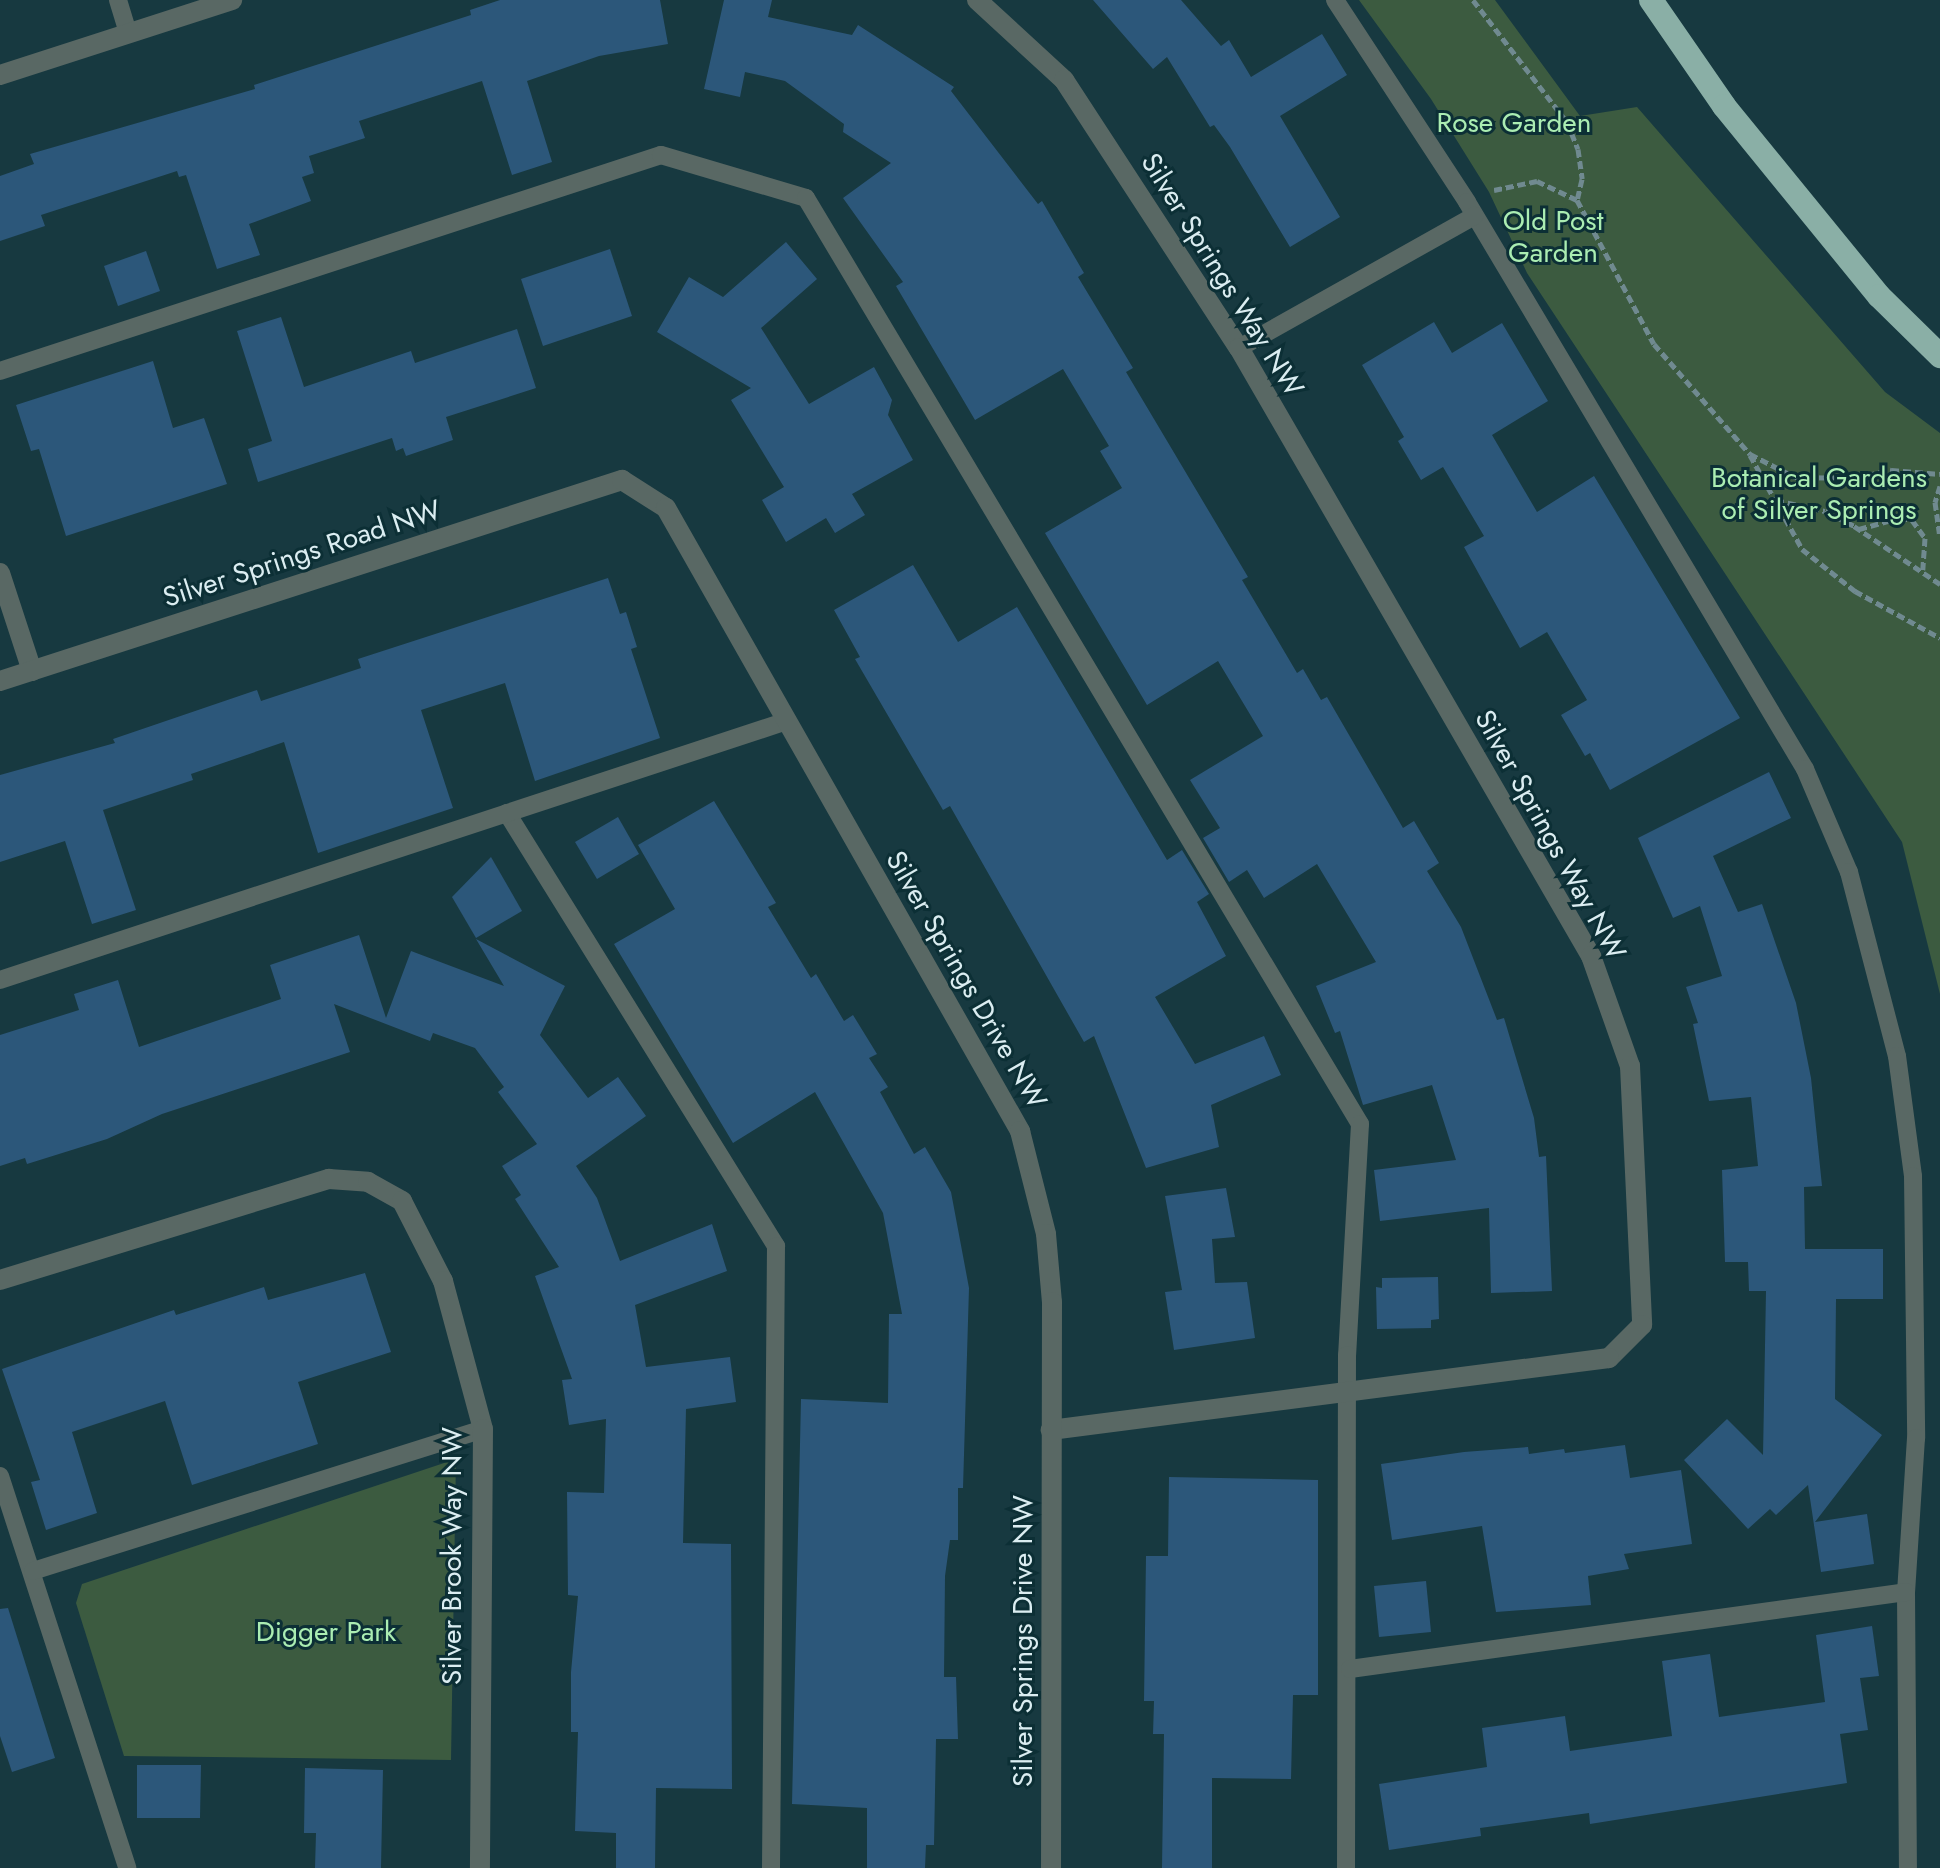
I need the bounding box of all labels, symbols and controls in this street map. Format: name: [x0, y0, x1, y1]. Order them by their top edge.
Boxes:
park label: Rose Garden: [1437, 106, 1591, 140]
street label: Silver Springs Way NW: [1133, 147, 1311, 403]
park label: Old Post Garden: [1503, 204, 1603, 270]
park label: Botanical Gardens of Silver Springs: [1711, 461, 1927, 527]
street label: Silver Springs Road NW: [159, 493, 445, 615]
street label: Silver Springs Way NW: [1467, 704, 1633, 966]
street label: Silver Springs Drive NW: [878, 845, 1054, 1115]
street label: Silver Brook Way NW: [435, 1427, 469, 1685]
street label: Silver Springs Drive NW: [1006, 1495, 1040, 1787]
park label: Digger Park: [256, 1615, 396, 1649]

